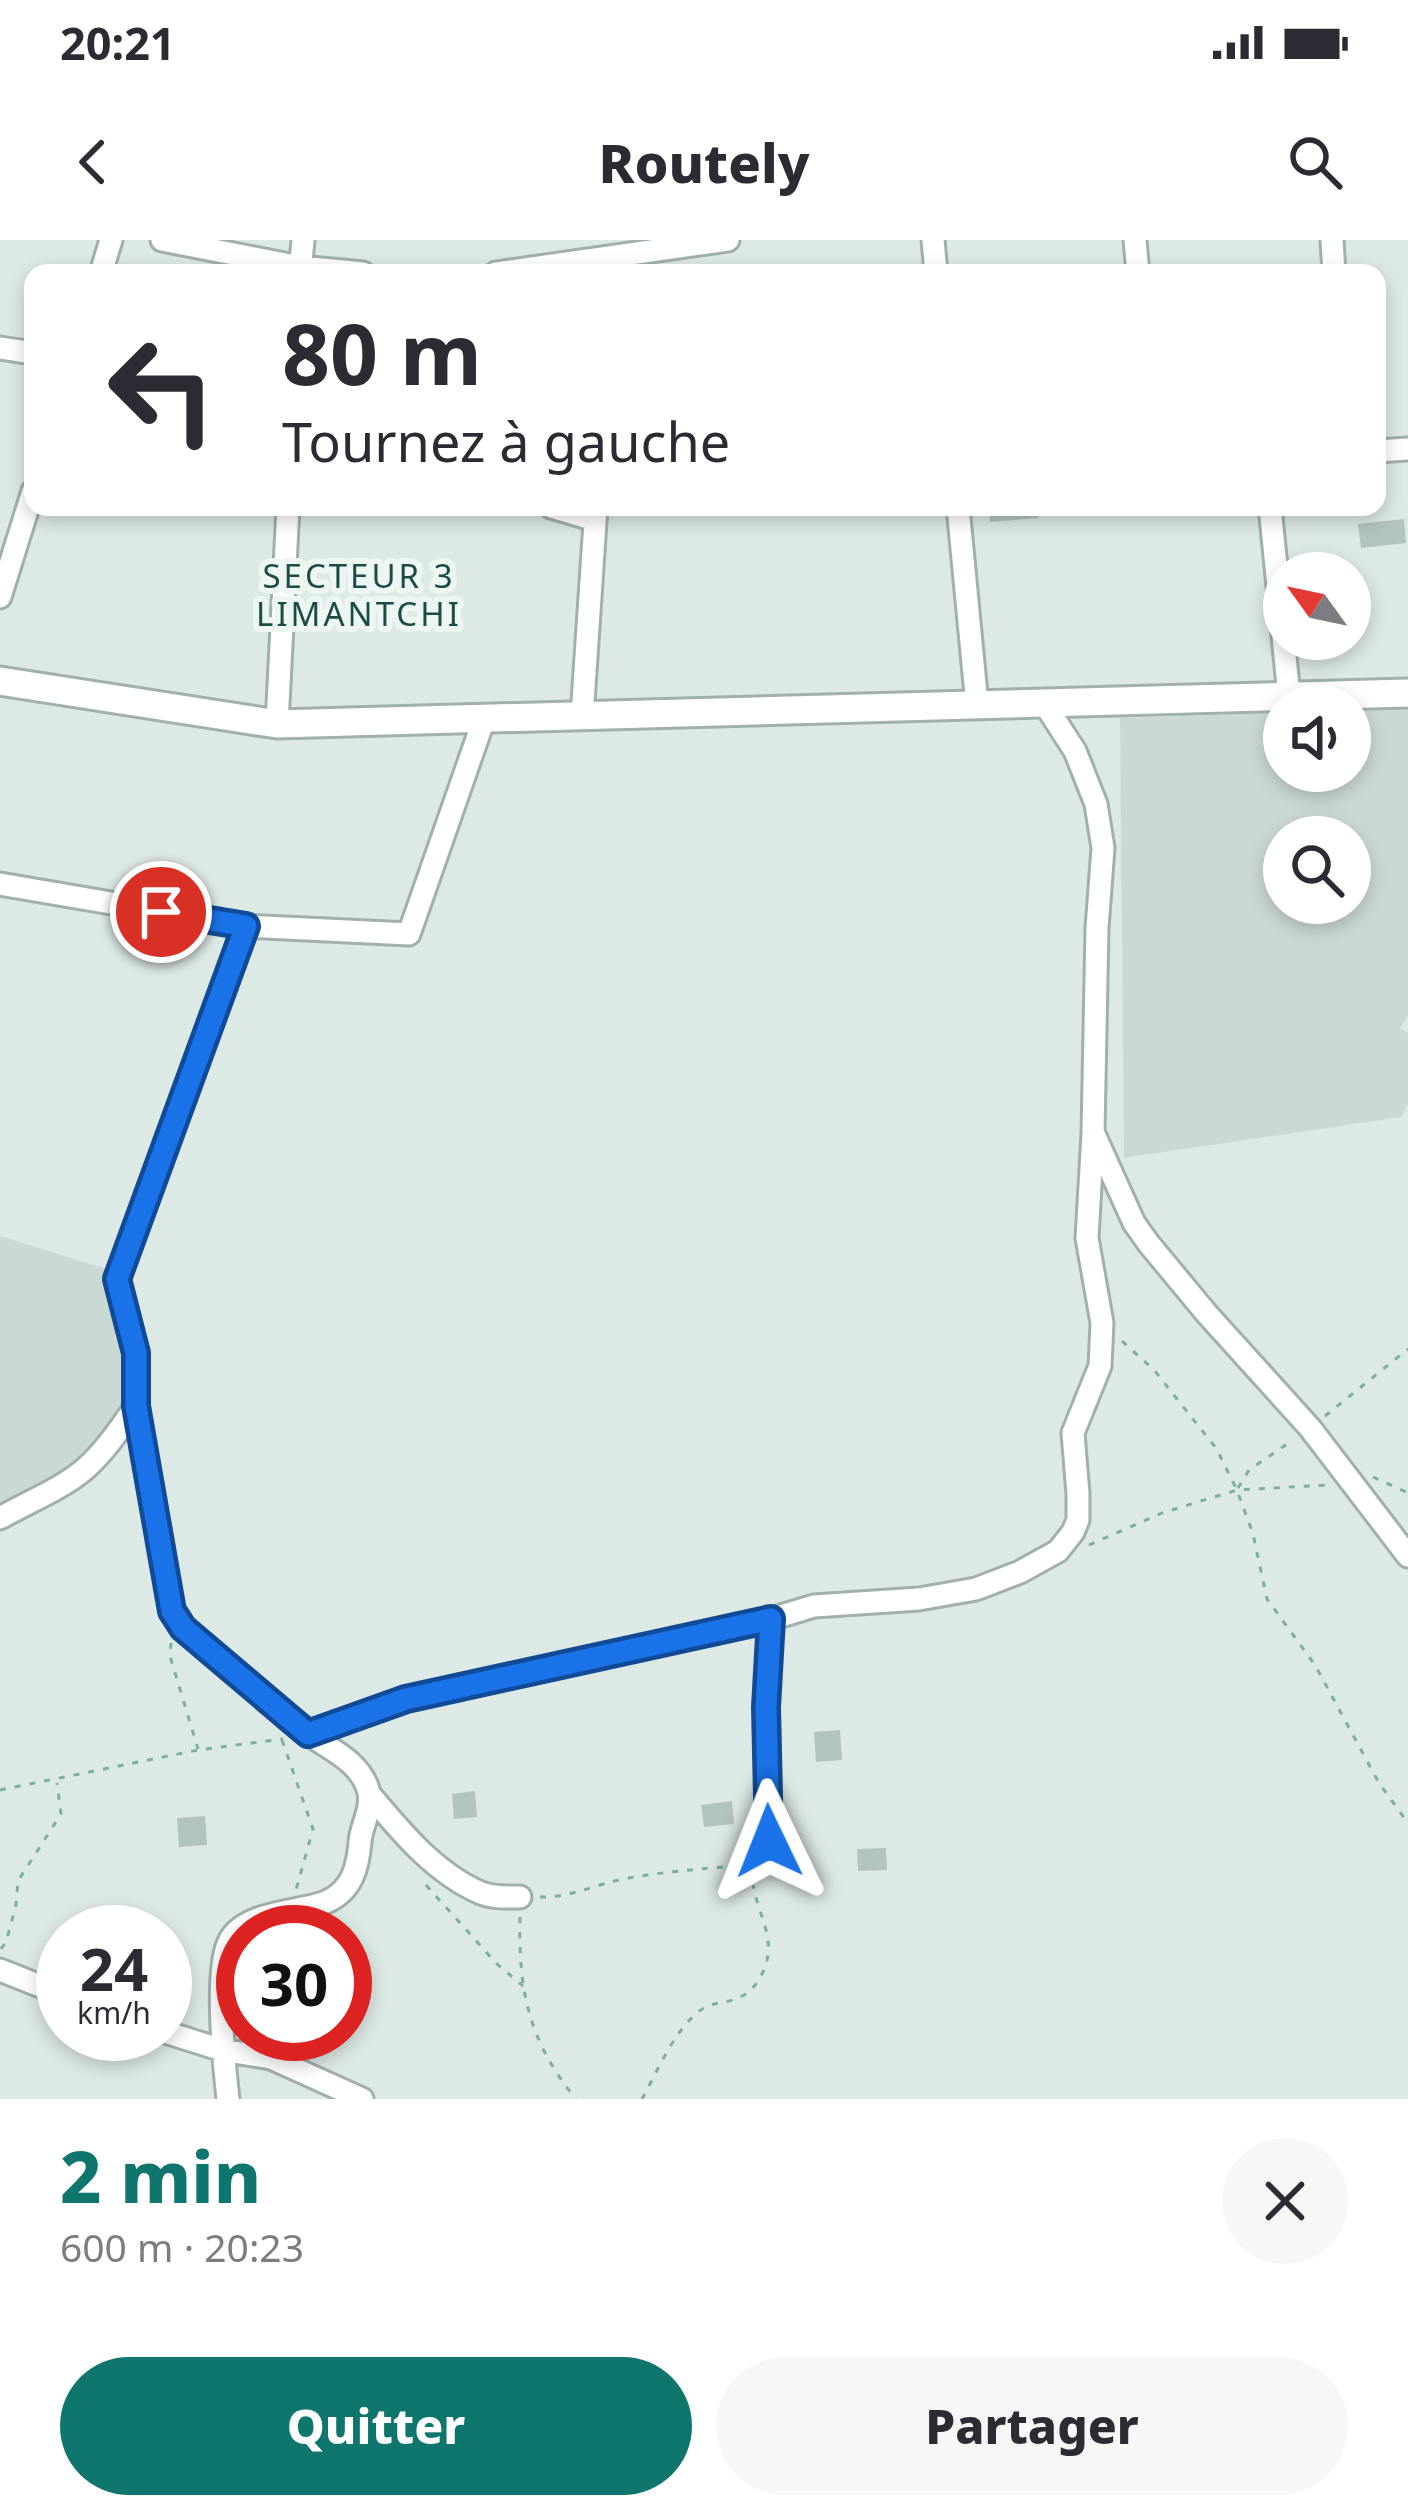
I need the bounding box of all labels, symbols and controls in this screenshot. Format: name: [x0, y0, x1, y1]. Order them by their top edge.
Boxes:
text: 20:21: [60, 12, 176, 73]
text: Routely: [599, 125, 809, 199]
icon: back: [60, 129, 126, 195]
icon: search: [1282, 129, 1348, 195]
text: 80 m: [282, 295, 482, 410]
icon: left: [84, 312, 240, 468]
text: Tournez à gauche: [282, 404, 730, 478]
north arrow: [1263, 552, 1371, 660]
map controls: [1263, 552, 1371, 924]
district label: SECTEUR 3 LIMANTCHI: [256, 553, 462, 636]
button: sound: [1263, 684, 1371, 792]
button: search: [1263, 816, 1371, 924]
pin: [110, 861, 212, 963]
icon: arrive: [128, 879, 194, 945]
position arrow: [706, 1778, 832, 1904]
speed limit sign: 30: [216, 1905, 372, 2061]
text: 24: [80, 1927, 148, 2009]
text: km/h: [77, 1992, 151, 2033]
text: 2 min: [60, 2126, 261, 2224]
button: close: [1222, 2138, 1348, 2264]
text: 600 m · 20:23: [60, 2220, 304, 2273]
button: Quitter: [60, 2357, 692, 2495]
button: Partager: [716, 2357, 1348, 2495]

